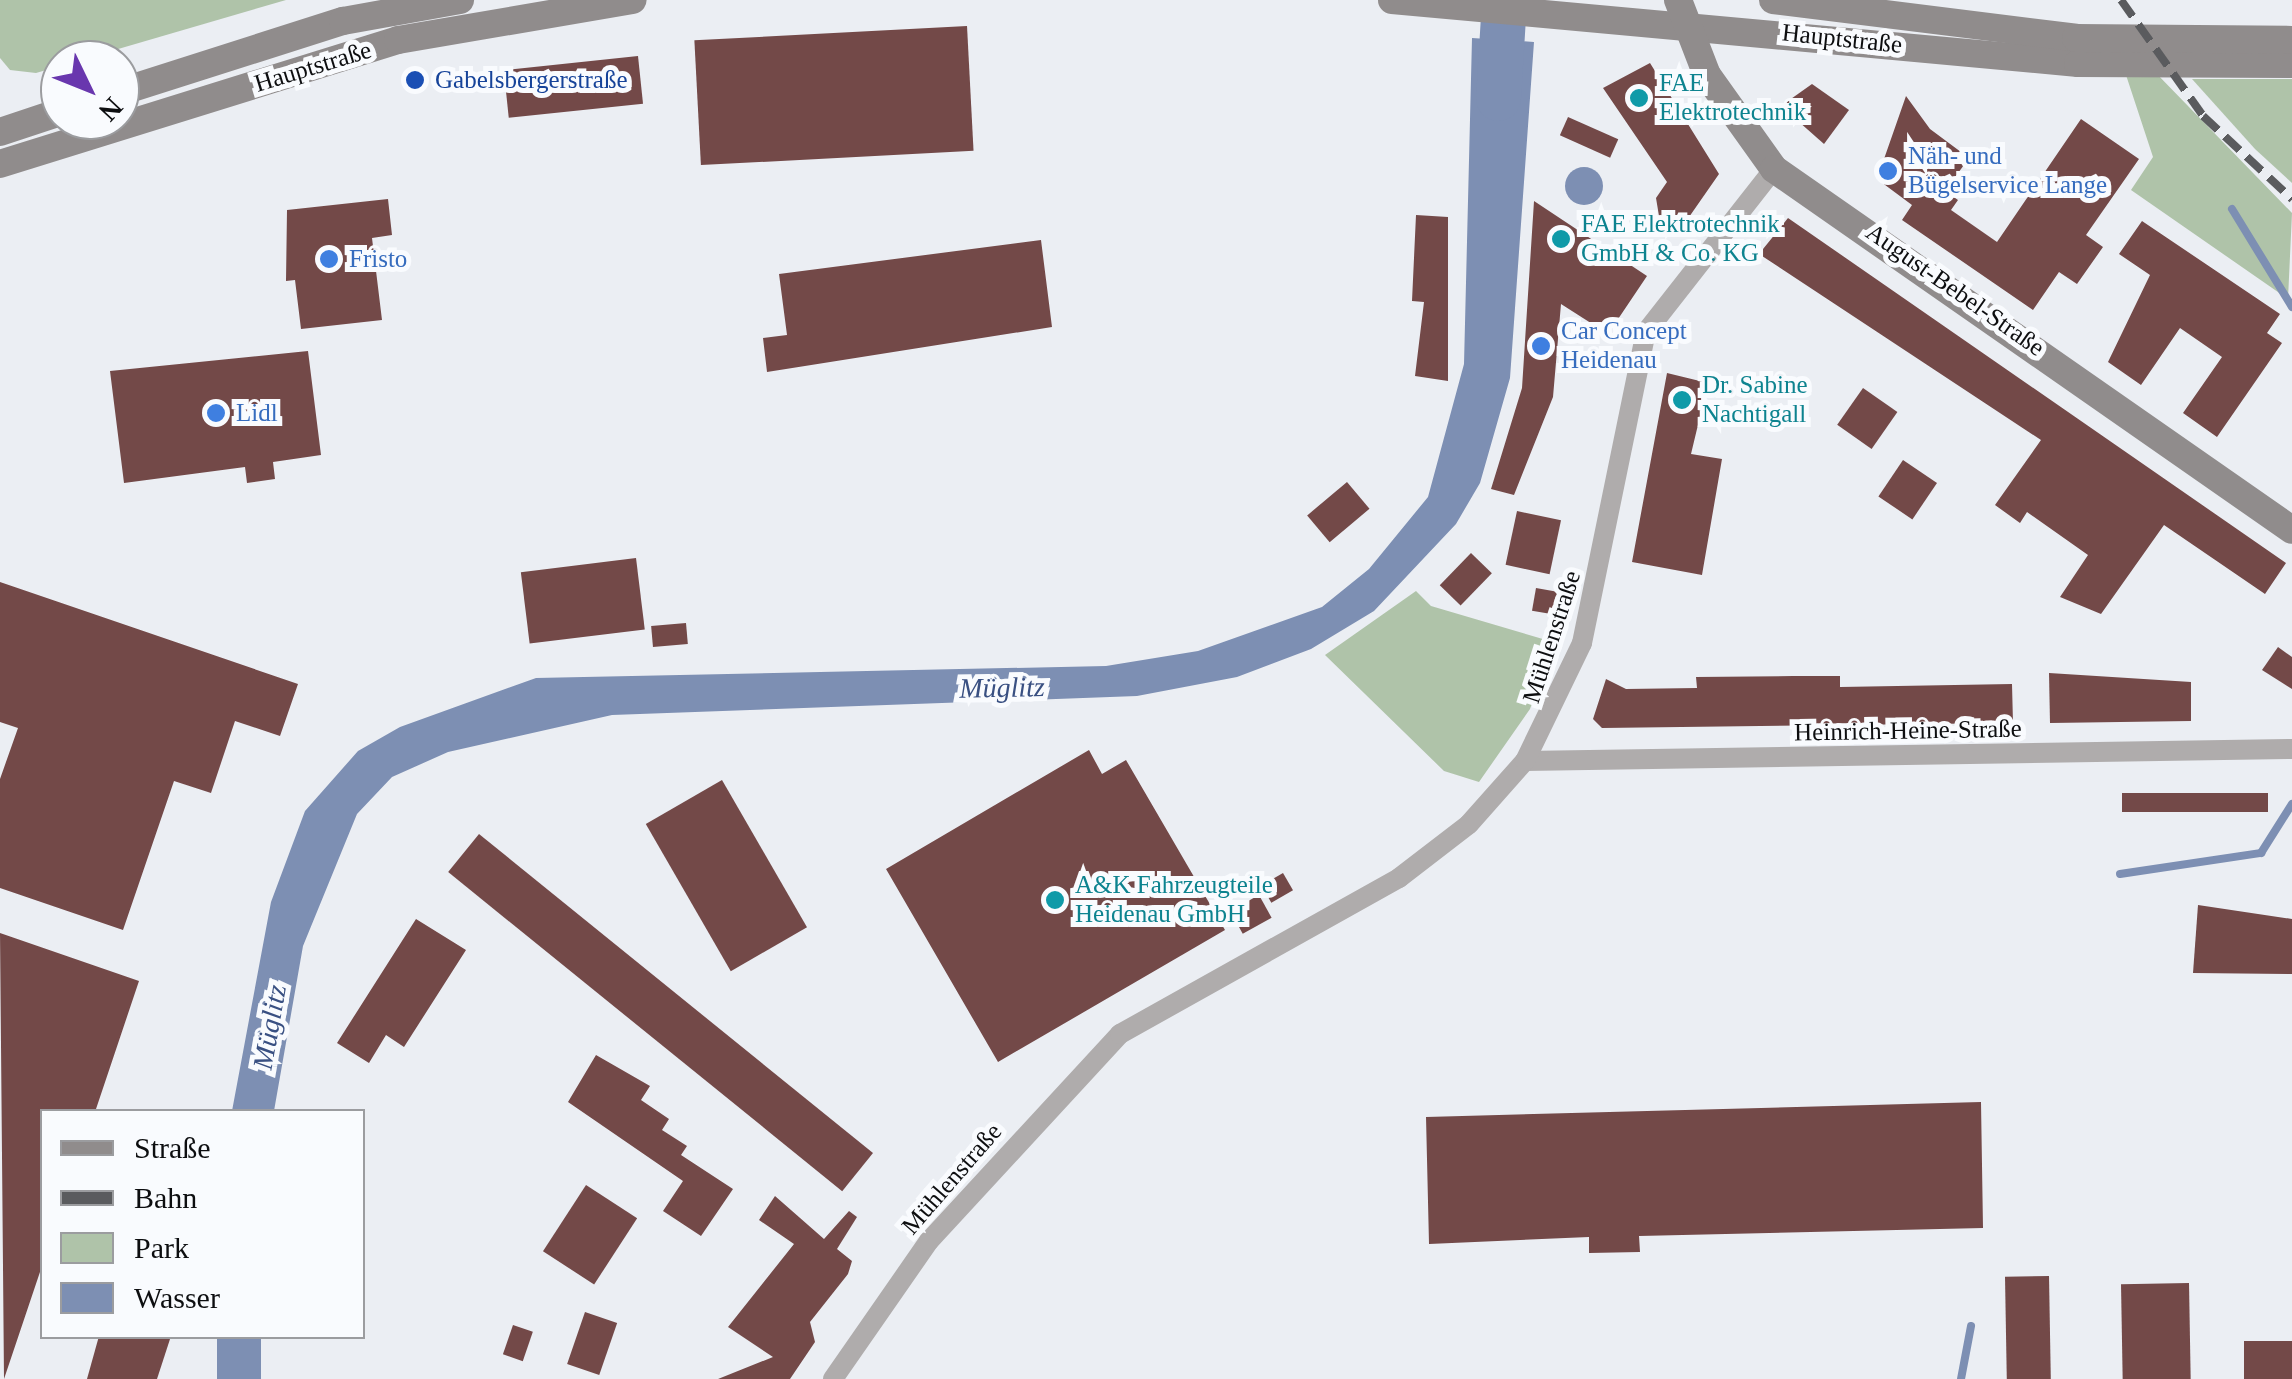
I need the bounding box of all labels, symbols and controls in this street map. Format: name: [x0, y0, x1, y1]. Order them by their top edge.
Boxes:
street label: Hauptstraße: [1780, 18, 1904, 60]
street label: Hauptstraße: [251, 35, 375, 99]
north arrow: [40, 40, 140, 140]
place label: Gabelsbergerstraße: [435, 65, 628, 95]
marker: Gabelsbergerstraße: [404, 69, 426, 91]
place label: FAE Elektrotechnik: [1659, 69, 1806, 128]
marker: FAE Elektrotechnik: [1628, 87, 1650, 109]
text: N: [93, 91, 129, 127]
place label: Näh- und Bügelservice Lange: [1908, 142, 2107, 201]
marker: Näh- und Bügelservice Lange: [1877, 160, 1899, 182]
place label: FAE Elektrotechnik GmbH & Co. KG: [1581, 210, 1780, 269]
street label: August-Bebel-Straße: [1860, 217, 2050, 363]
marker: FAE Elektrotechnik GmbH & Co. KG: [1550, 228, 1572, 250]
place label: Fristo: [349, 244, 407, 274]
marker: Fristo: [318, 248, 340, 270]
place label: Car Concept Heidenau: [1561, 317, 1687, 376]
marker: Car Concept Heidenau: [1530, 335, 1552, 357]
place label: Dr. Sabine Nachtigall: [1702, 371, 1808, 430]
marker: Dr. Sabine Nachtigall: [1671, 389, 1693, 411]
place label: Lidl: [236, 398, 278, 428]
marker: Lidl: [205, 402, 227, 424]
street label: Mühlenstraße: [1516, 567, 1588, 707]
water label: Müglitz: [959, 670, 1045, 706]
street label: Heinrich-Heine-Straße: [1794, 714, 2022, 748]
place label: A&K Fahrzeugteile Heidenau GmbH: [1075, 871, 1273, 930]
marker: A&K Fahrzeugteile Heidenau GmbH: [1044, 889, 1066, 911]
water label: Müglitz: [246, 982, 294, 1072]
legend: [40, 1109, 365, 1339]
street label: Mühlenstraße: [896, 1117, 1008, 1241]
text: Straße: [134, 1131, 211, 1164]
text: Bahn: [134, 1181, 197, 1214]
text: Park: [134, 1231, 189, 1264]
text: Wasser: [134, 1281, 220, 1314]

